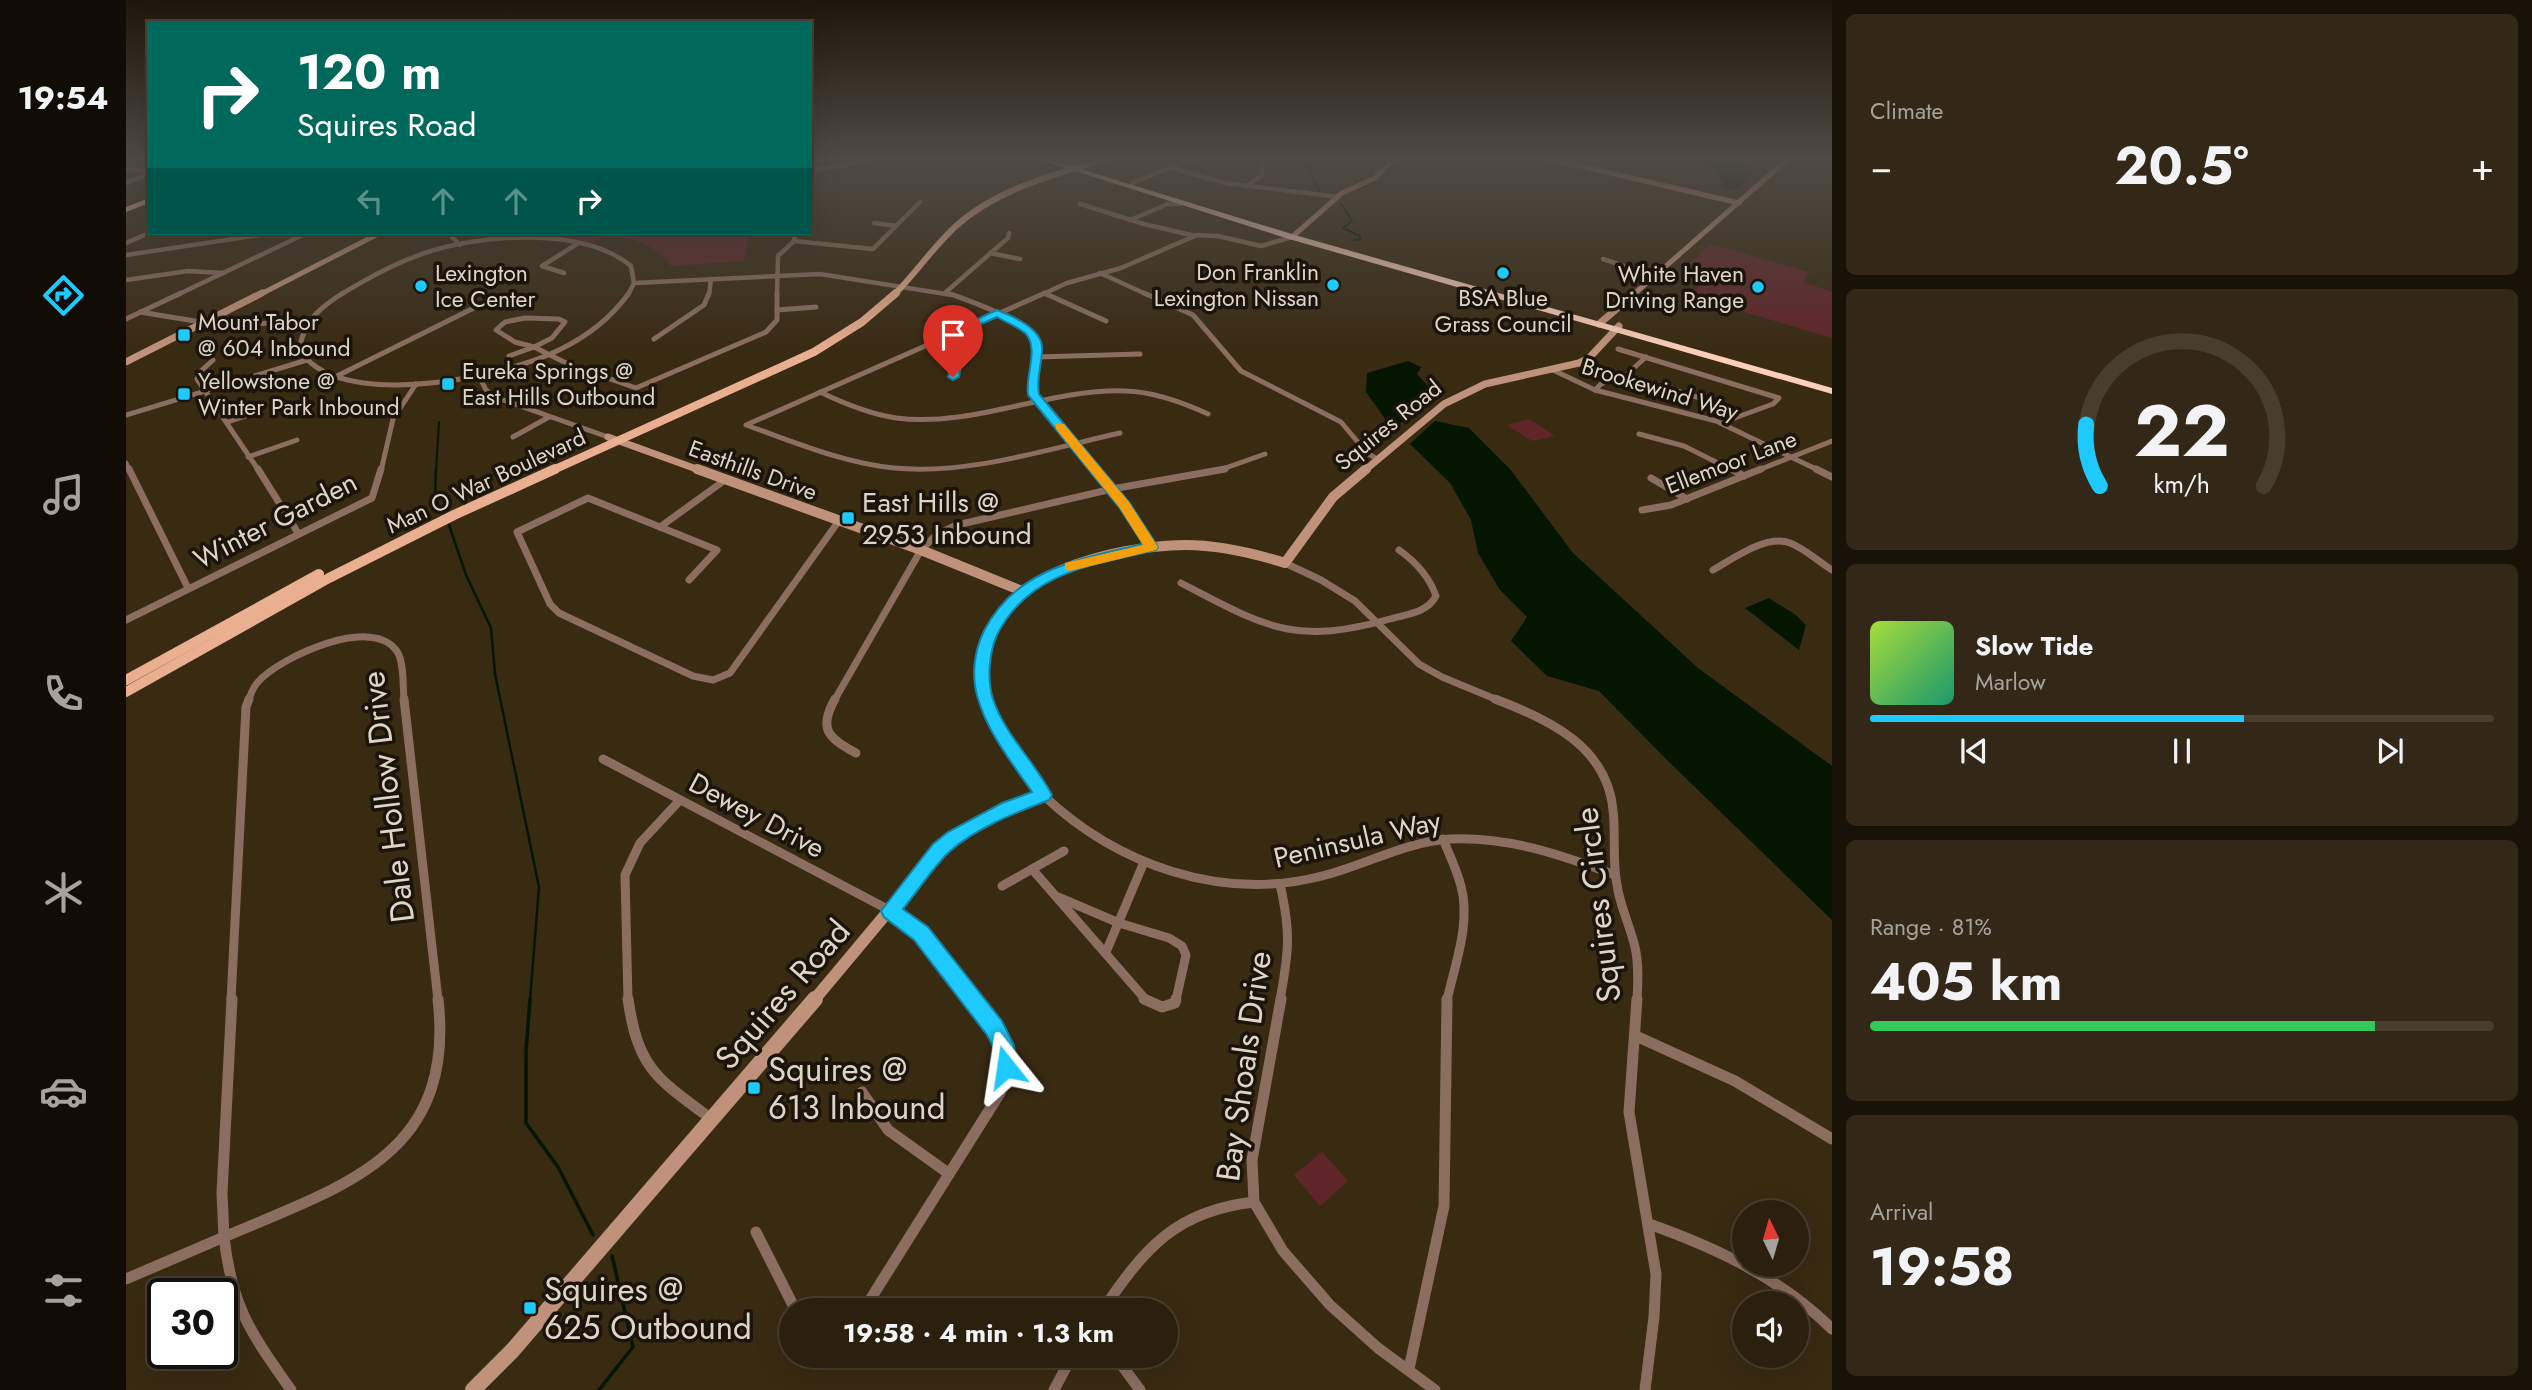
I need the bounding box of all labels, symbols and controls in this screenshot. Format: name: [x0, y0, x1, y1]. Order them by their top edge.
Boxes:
text: 120 m: [297, 37, 441, 107]
icon: right: [182, 49, 273, 140]
text: 19:54: [18, 75, 108, 121]
text: Climate: [1870, 94, 1943, 128]
text: Squires Road: [297, 102, 476, 148]
text: 20.5°: [2114, 128, 2249, 204]
text: −: [1870, 139, 1892, 194]
text: +: [2471, 139, 2494, 194]
icon: left: [351, 182, 389, 220]
icon: ahead: [424, 182, 462, 220]
icon: ahead: [497, 182, 535, 220]
icon: right: [570, 182, 608, 220]
place label: Don Franklin Lexington Nissan: [1154, 255, 1319, 315]
place label: Lexington Ice Center: [435, 256, 535, 316]
place label: White Haven Driving Range: [1605, 257, 1744, 317]
marker: BSA Blue Grass Council: [1495, 265, 1511, 281]
icon: directions: [39, 271, 88, 320]
marker: Don Franklin Lexington Nissan: [1325, 277, 1341, 293]
marker: Lexington Ice Center: [413, 278, 429, 294]
marker: White Haven Driving Range: [1750, 279, 1766, 295]
place label: BSA Blue Grass Council: [1435, 281, 1571, 341]
place label: Mount Tabor @ 604 Inbound: [198, 305, 351, 365]
pin: [923, 305, 983, 377]
icon: arrive: [934, 316, 972, 354]
marker: Mount Tabor @ 604 Inbound: [176, 327, 192, 343]
street label: Brookewind Way: [1578, 349, 1743, 429]
place label: Eureka Springs @ East Hills Outbound: [462, 354, 655, 414]
place label: Yellowstone @ Winter Park Inbound: [198, 364, 400, 424]
street label: Squires Road: [1327, 371, 1449, 479]
marker: Eureka Springs @ East Hills Outbound: [440, 376, 456, 392]
text: 22: [2134, 378, 2230, 483]
marker: Yellowstone @ Winter Park Inbound: [176, 386, 192, 402]
street label: Man O War Boulevard: [381, 420, 591, 542]
street label: Ellemoor Lane: [1660, 421, 1802, 503]
street label: Easthills Drive: [684, 431, 822, 509]
street label: Winter Garden: [186, 462, 364, 579]
text: km/h: [2154, 466, 2210, 502]
icon: music: [39, 470, 88, 519]
place label: East Hills @ 2953 Inbound: [862, 482, 1032, 555]
marker: East Hills @ 2953 Inbound: [840, 510, 856, 526]
text: Slow Tide: [1975, 627, 2094, 665]
text: Marlow: [1975, 665, 2046, 699]
icon: phone: [39, 669, 88, 718]
street label: Dale Hollow Drive: [349, 669, 426, 925]
icon: previous: [1955, 732, 1993, 770]
icon: pause: [2163, 732, 2201, 770]
icon: next: [2371, 732, 2409, 770]
street label: Dewey Drive: [682, 762, 832, 868]
street label: Peninsula Way: [1269, 800, 1445, 879]
street label: Squires Circle: [1562, 805, 1633, 1005]
icon: climate: [39, 868, 88, 917]
street label: Squires Road: [704, 909, 861, 1080]
text: Range · 81%: [1870, 910, 1992, 944]
text: 405 km: [1870, 944, 2063, 1020]
street label: Bay Shoals Drive: [1204, 948, 1283, 1184]
position arrow: [969, 1030, 1043, 1104]
place label: Squires @ 613 Inbound: [768, 1046, 945, 1131]
icon: car: [39, 1067, 88, 1116]
marker: Squires @ 613 Inbound: [746, 1080, 762, 1096]
text: Arrival: [1870, 1195, 1933, 1229]
north arrow: [1732, 1200, 1810, 1278]
map controls: [1732, 1200, 1809, 1368]
text: 19:58: [1870, 1229, 2014, 1305]
icon: filters: [39, 1266, 88, 1315]
place label: Squires @ 625 Outbound: [544, 1266, 752, 1351]
speed limit sign: 30: [147, 1278, 238, 1369]
button: sound: [1732, 1291, 1809, 1368]
marker: Squires @ 625 Outbound: [522, 1300, 538, 1316]
text: 19:58 · 4 min · 1.3 km: [843, 1314, 1114, 1352]

